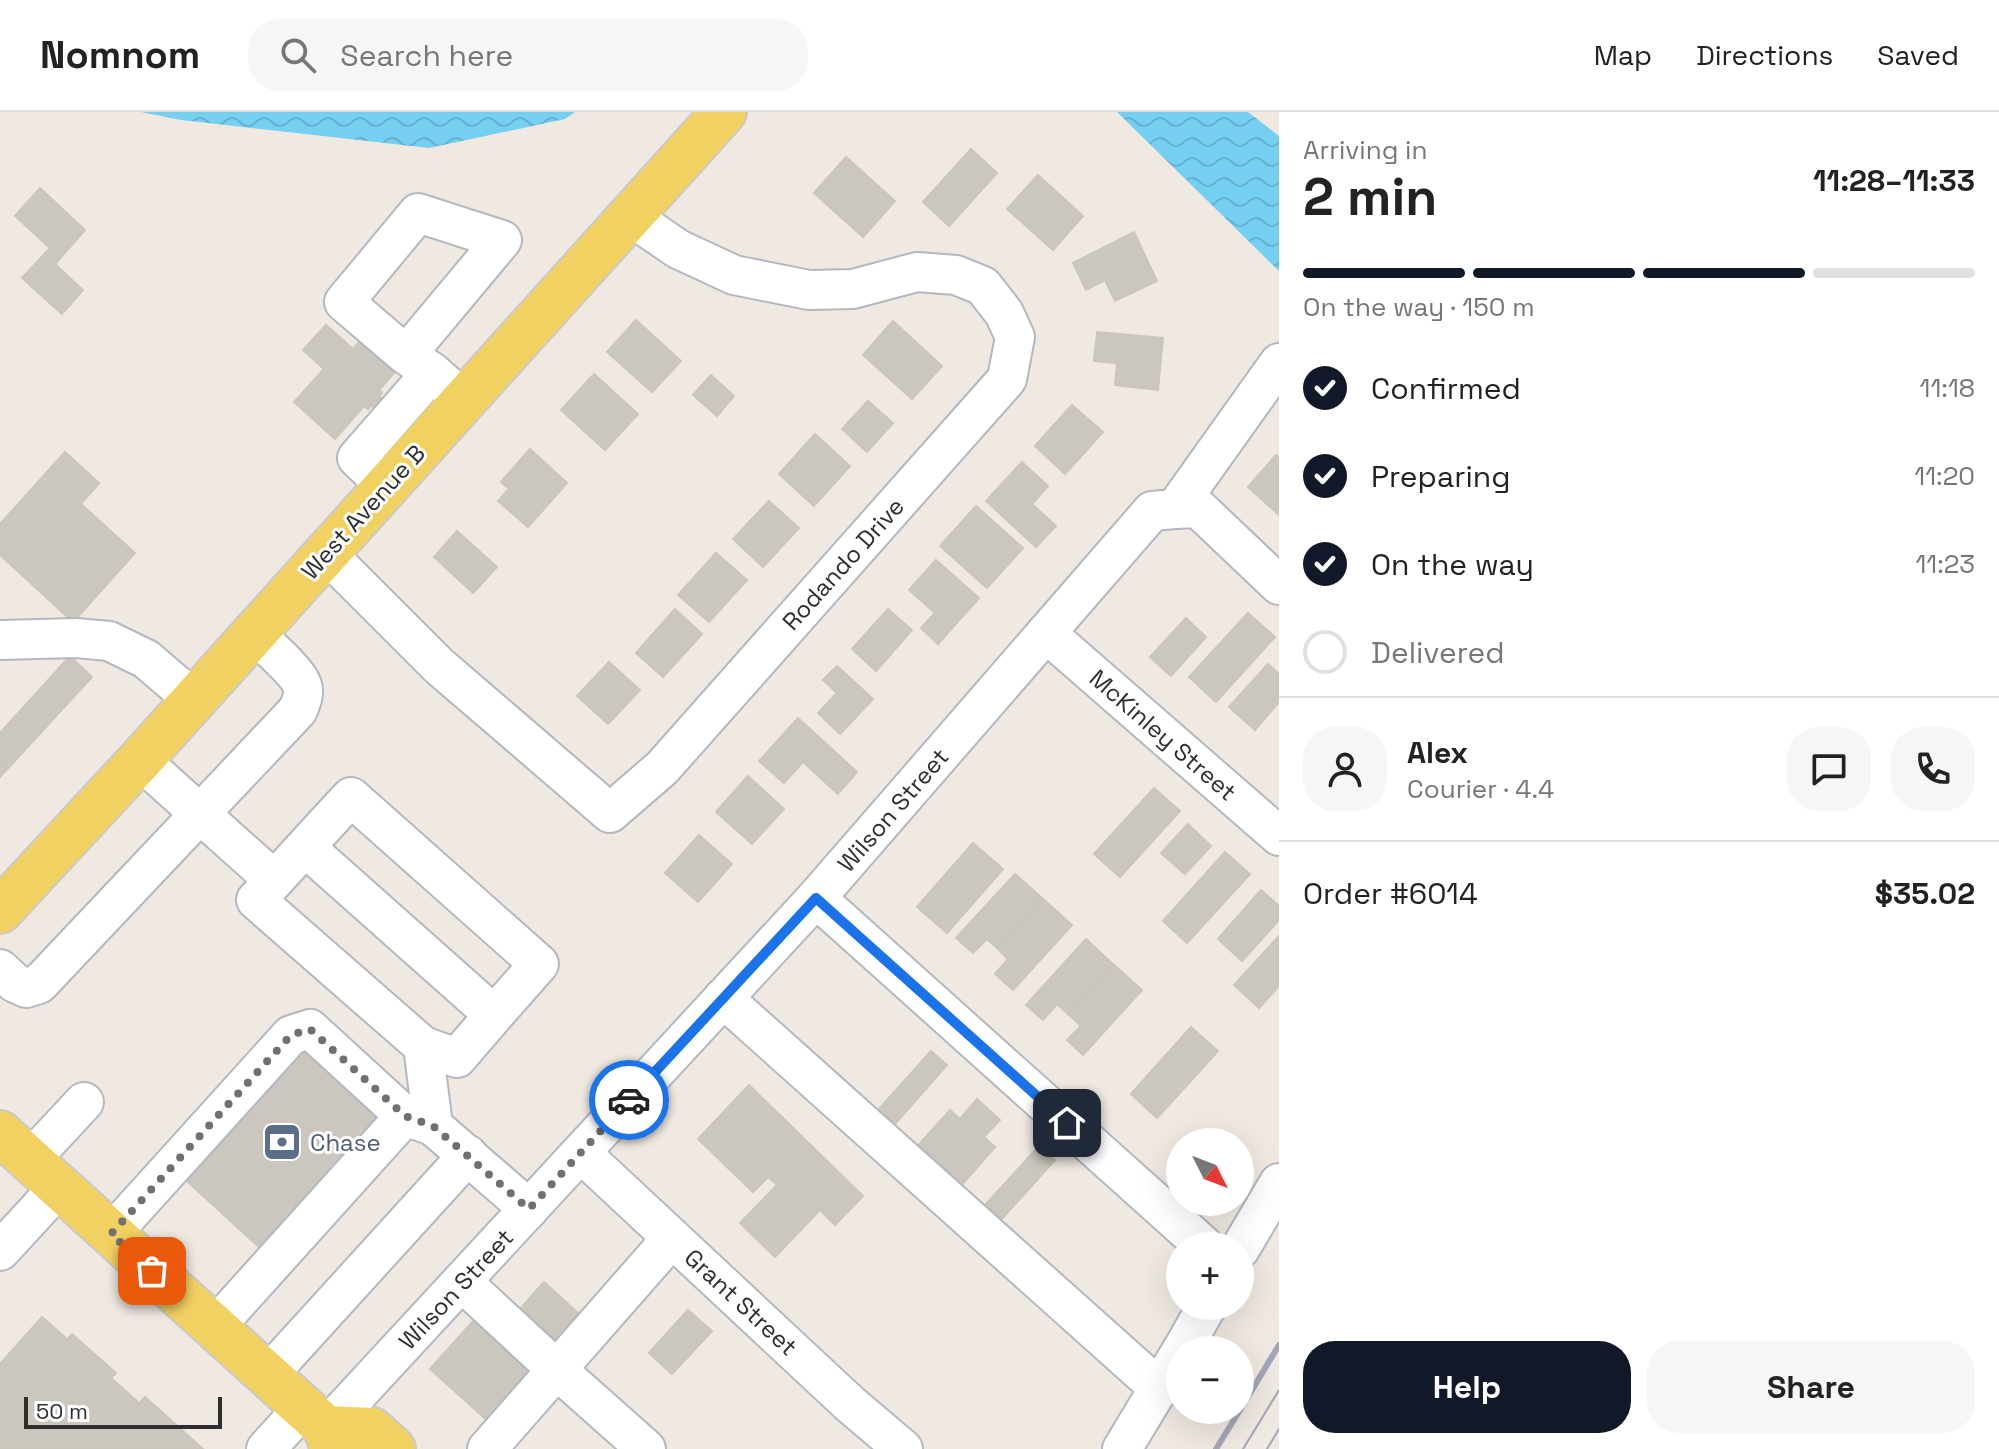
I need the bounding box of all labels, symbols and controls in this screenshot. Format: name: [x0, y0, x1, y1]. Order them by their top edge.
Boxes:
search box: [248, 19, 808, 91]
text: Nomnom: [40, 31, 200, 79]
icon: search: [276, 33, 320, 77]
text: Search here: [340, 36, 513, 75]
text: Map: [1594, 37, 1652, 73]
text: Directions: [1696, 37, 1833, 73]
text: Saved: [1877, 37, 1959, 73]
text: Arriving in: [1303, 133, 1427, 167]
text: 11:28–11:33: [1813, 161, 1975, 200]
text: 2 min: [1303, 164, 1437, 230]
text: On the way · 150 m: [1303, 290, 1535, 324]
icon: check: [1303, 366, 1347, 410]
text: Confirmed: [1371, 369, 1521, 408]
text: 11:18: [1920, 371, 1975, 405]
street label: West Avenue B: [294, 438, 432, 586]
icon: check: [1303, 454, 1347, 498]
text: Preparing: [1371, 457, 1510, 496]
text: 11:20: [1914, 459, 1975, 493]
street label: Rodando Drive: [775, 491, 911, 637]
icon: check: [1303, 542, 1347, 586]
text: On the way: [1371, 545, 1534, 584]
text: 11:23: [1915, 547, 1975, 581]
text: Delivered: [1371, 633, 1505, 672]
street label: McKinley Street: [1083, 663, 1243, 807]
button: person: [1303, 727, 1387, 811]
button: chat: [1787, 727, 1871, 811]
button: phone: [1891, 727, 1975, 811]
text: Alex: [1407, 733, 1468, 772]
street label: Wilson Street: [831, 742, 955, 878]
text: Courier · 4.4: [1407, 772, 1554, 806]
text: Order #6014: [1303, 874, 1478, 913]
text: $35.02: [1875, 874, 1975, 913]
courier: [589, 1060, 669, 1140]
icon: car: [607, 1078, 651, 1122]
pin: [1033, 1089, 1101, 1157]
icon: home: [1045, 1101, 1089, 1145]
bank icon: Chase: [261, 1121, 303, 1163]
place label: Chase: [310, 1127, 381, 1158]
north arrow: [1166, 1128, 1254, 1216]
map controls: [1166, 1128, 1254, 1424]
street label: Wilson Street: [392, 1222, 520, 1356]
button: +: [1166, 1232, 1254, 1320]
pin: [118, 1237, 186, 1305]
street label: Grant Street: [678, 1242, 804, 1362]
icon: bag: [130, 1249, 174, 1293]
button: −: [1166, 1336, 1254, 1424]
button: Help: [1303, 1341, 1631, 1433]
button: Share: [1647, 1341, 1975, 1433]
scale bar: [24, 1393, 222, 1429]
text: 50 m: [36, 1397, 88, 1425]

